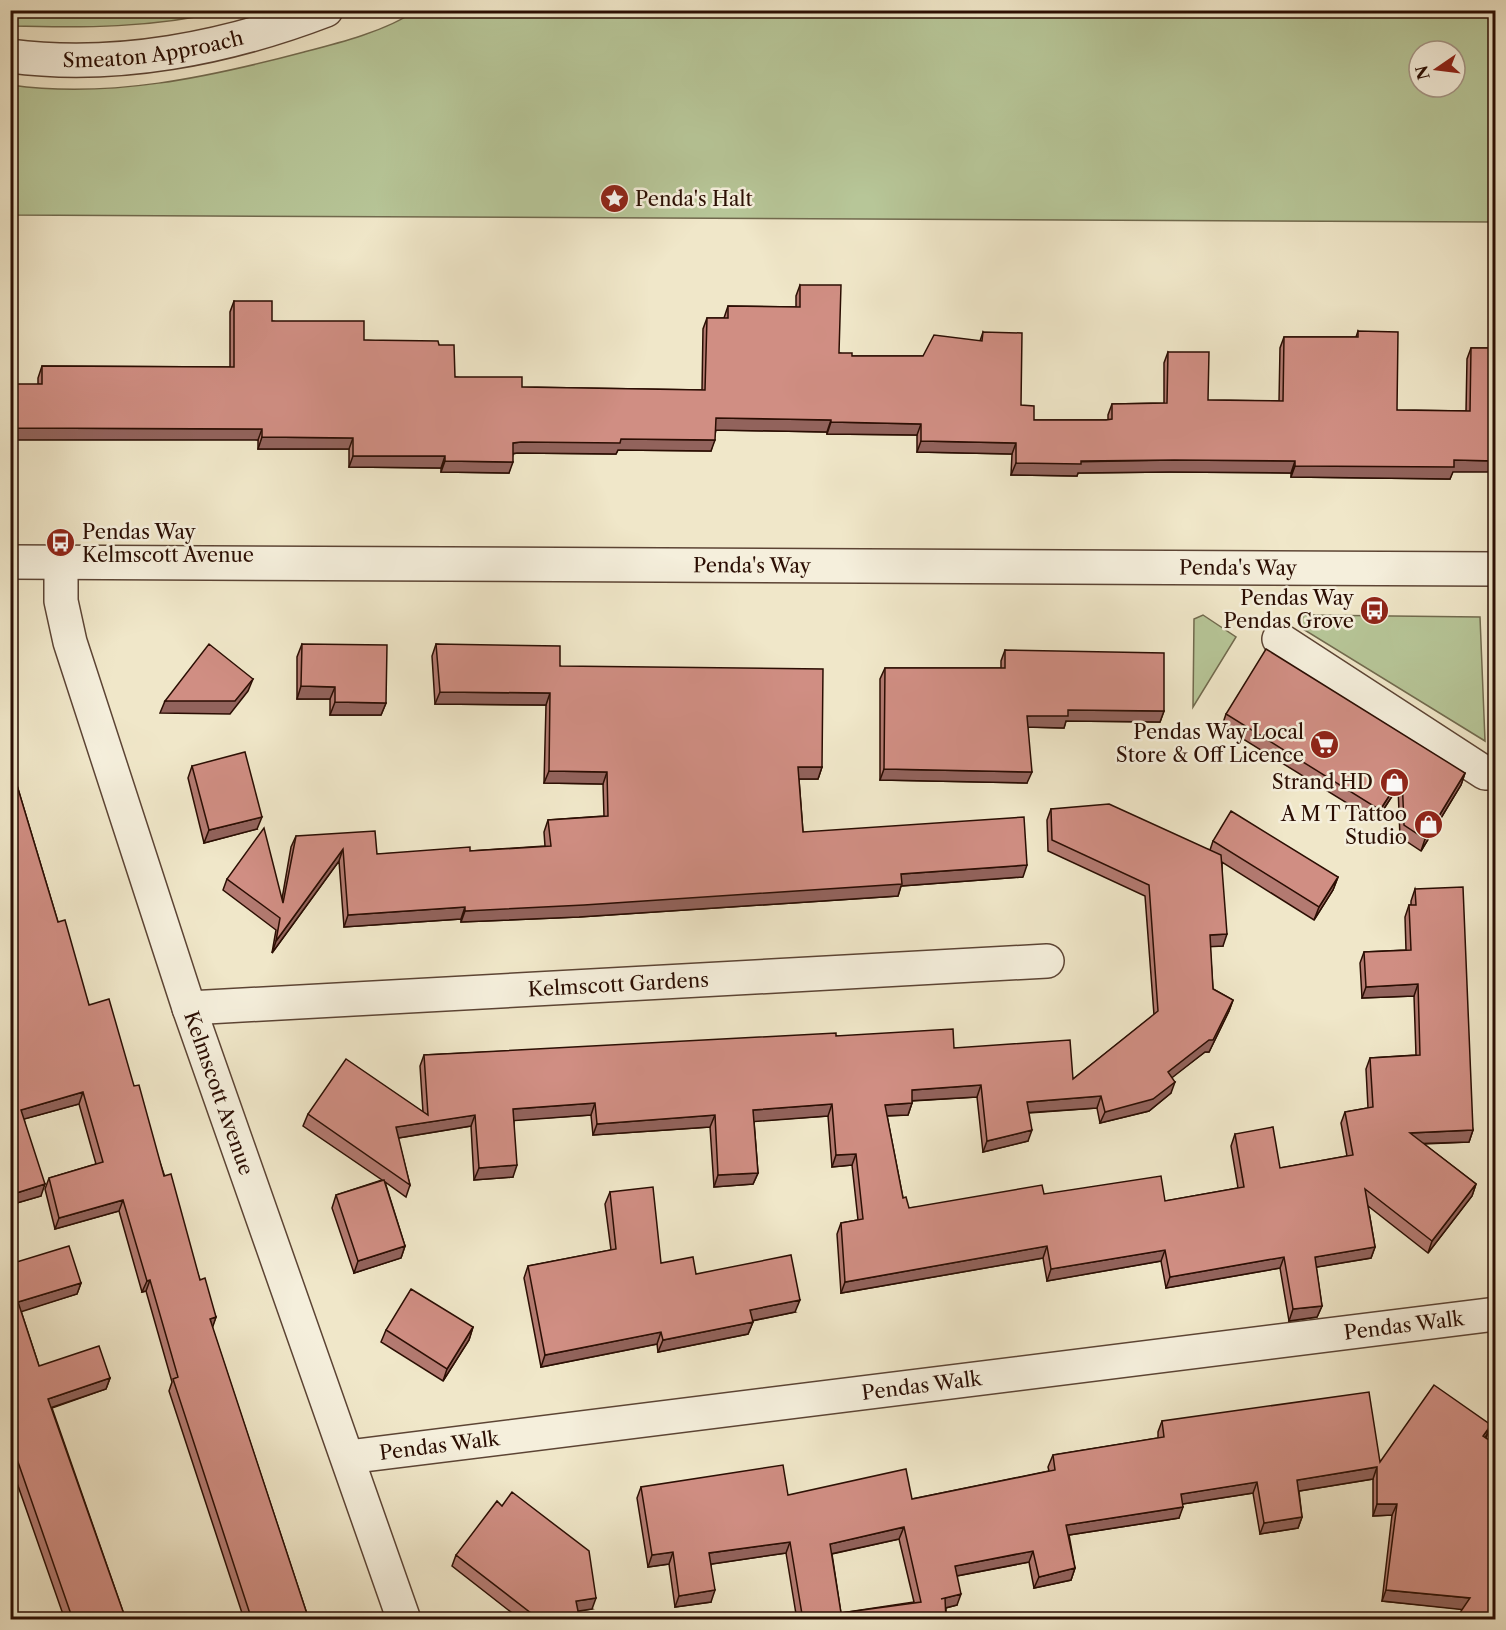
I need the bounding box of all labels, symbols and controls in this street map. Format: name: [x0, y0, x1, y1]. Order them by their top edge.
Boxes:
street label: Smeaton Approach: [62, 25, 246, 72]
north arrow: [1407, 39, 1467, 99]
text: N: [1411, 63, 1434, 82]
place icon: Penda's Halt: [598, 183, 630, 215]
place label: Penda's Halt: [635, 187, 753, 211]
place label: Pendas Way Kelmscott Avenue: [82, 520, 254, 567]
bus stop icon: Pendas Way Kelmscott Avenue: [45, 527, 77, 559]
street label: Penda's Way: [693, 553, 812, 578]
street label: Penda's Way: [1179, 556, 1298, 580]
place label: Pendas Way Pendas Grove: [1223, 586, 1355, 633]
bus stop icon: Pendas Way Pendas Grove: [1359, 594, 1391, 626]
place label: Pendas Way Local Store & Off Licence: [1116, 720, 1304, 767]
supermarket icon: Pendas Way Local Store & Off Licence: [1309, 728, 1341, 760]
shop icon: Strand HD: [1378, 766, 1410, 798]
place label: Strand HD: [1272, 770, 1373, 794]
place label: A M T Tattoo Studio: [1280, 802, 1407, 849]
shop icon: A M T Tattoo Studio: [1412, 809, 1444, 841]
street label: Kelmscott Gardens: [527, 968, 710, 1001]
street label: Kelmscott Avenue: [179, 1008, 259, 1178]
street label: Pendas Walk: [1342, 1306, 1467, 1345]
street label: Pendas Walk: [860, 1366, 984, 1405]
street label: Pendas Walk: [378, 1426, 502, 1465]

